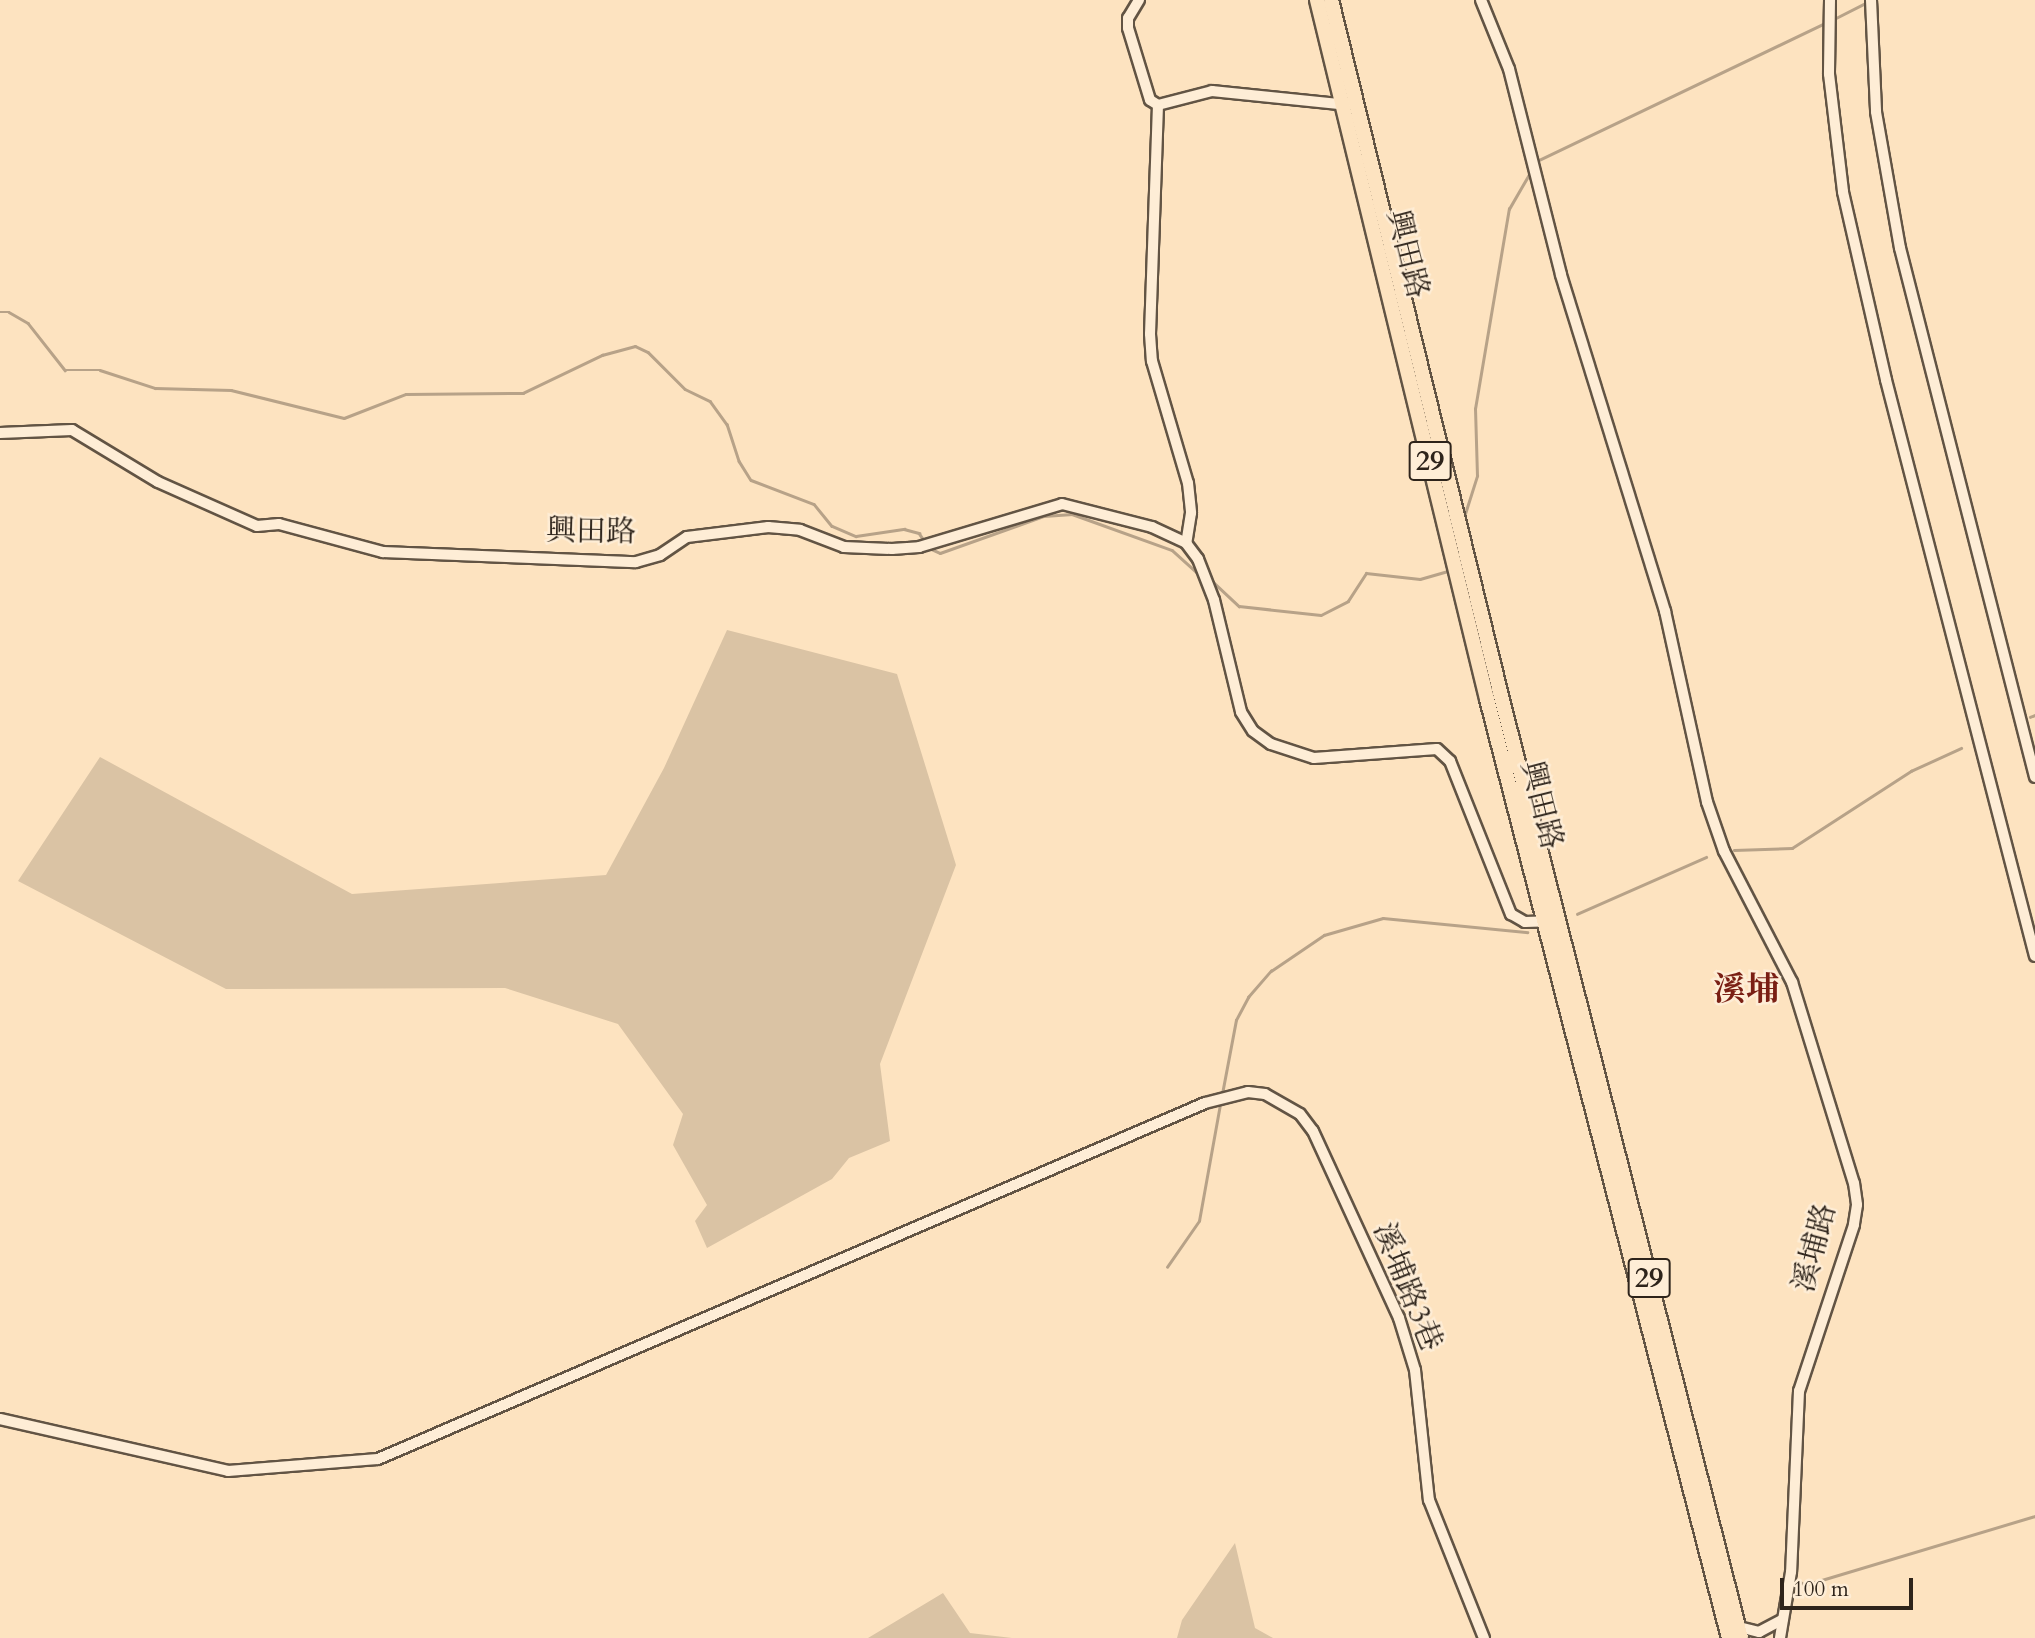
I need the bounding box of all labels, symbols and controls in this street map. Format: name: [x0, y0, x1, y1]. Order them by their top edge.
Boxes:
street label: 興田路: [1379, 206, 1435, 302]
road number: 29: [1407, 436, 1453, 486]
street label: 興田路: [546, 513, 636, 551]
street label: 興田路: [1513, 757, 1569, 853]
district label: 溪埔: [1713, 970, 1779, 1010]
street label: 溪埔路: [1786, 1200, 1844, 1296]
street label: 溪埔路3巷: [1365, 1218, 1449, 1356]
road number: 29: [1626, 1254, 1672, 1302]
scale bar: [1783, 1564, 1916, 1608]
text: 100 m: [1793, 1575, 1849, 1604]

